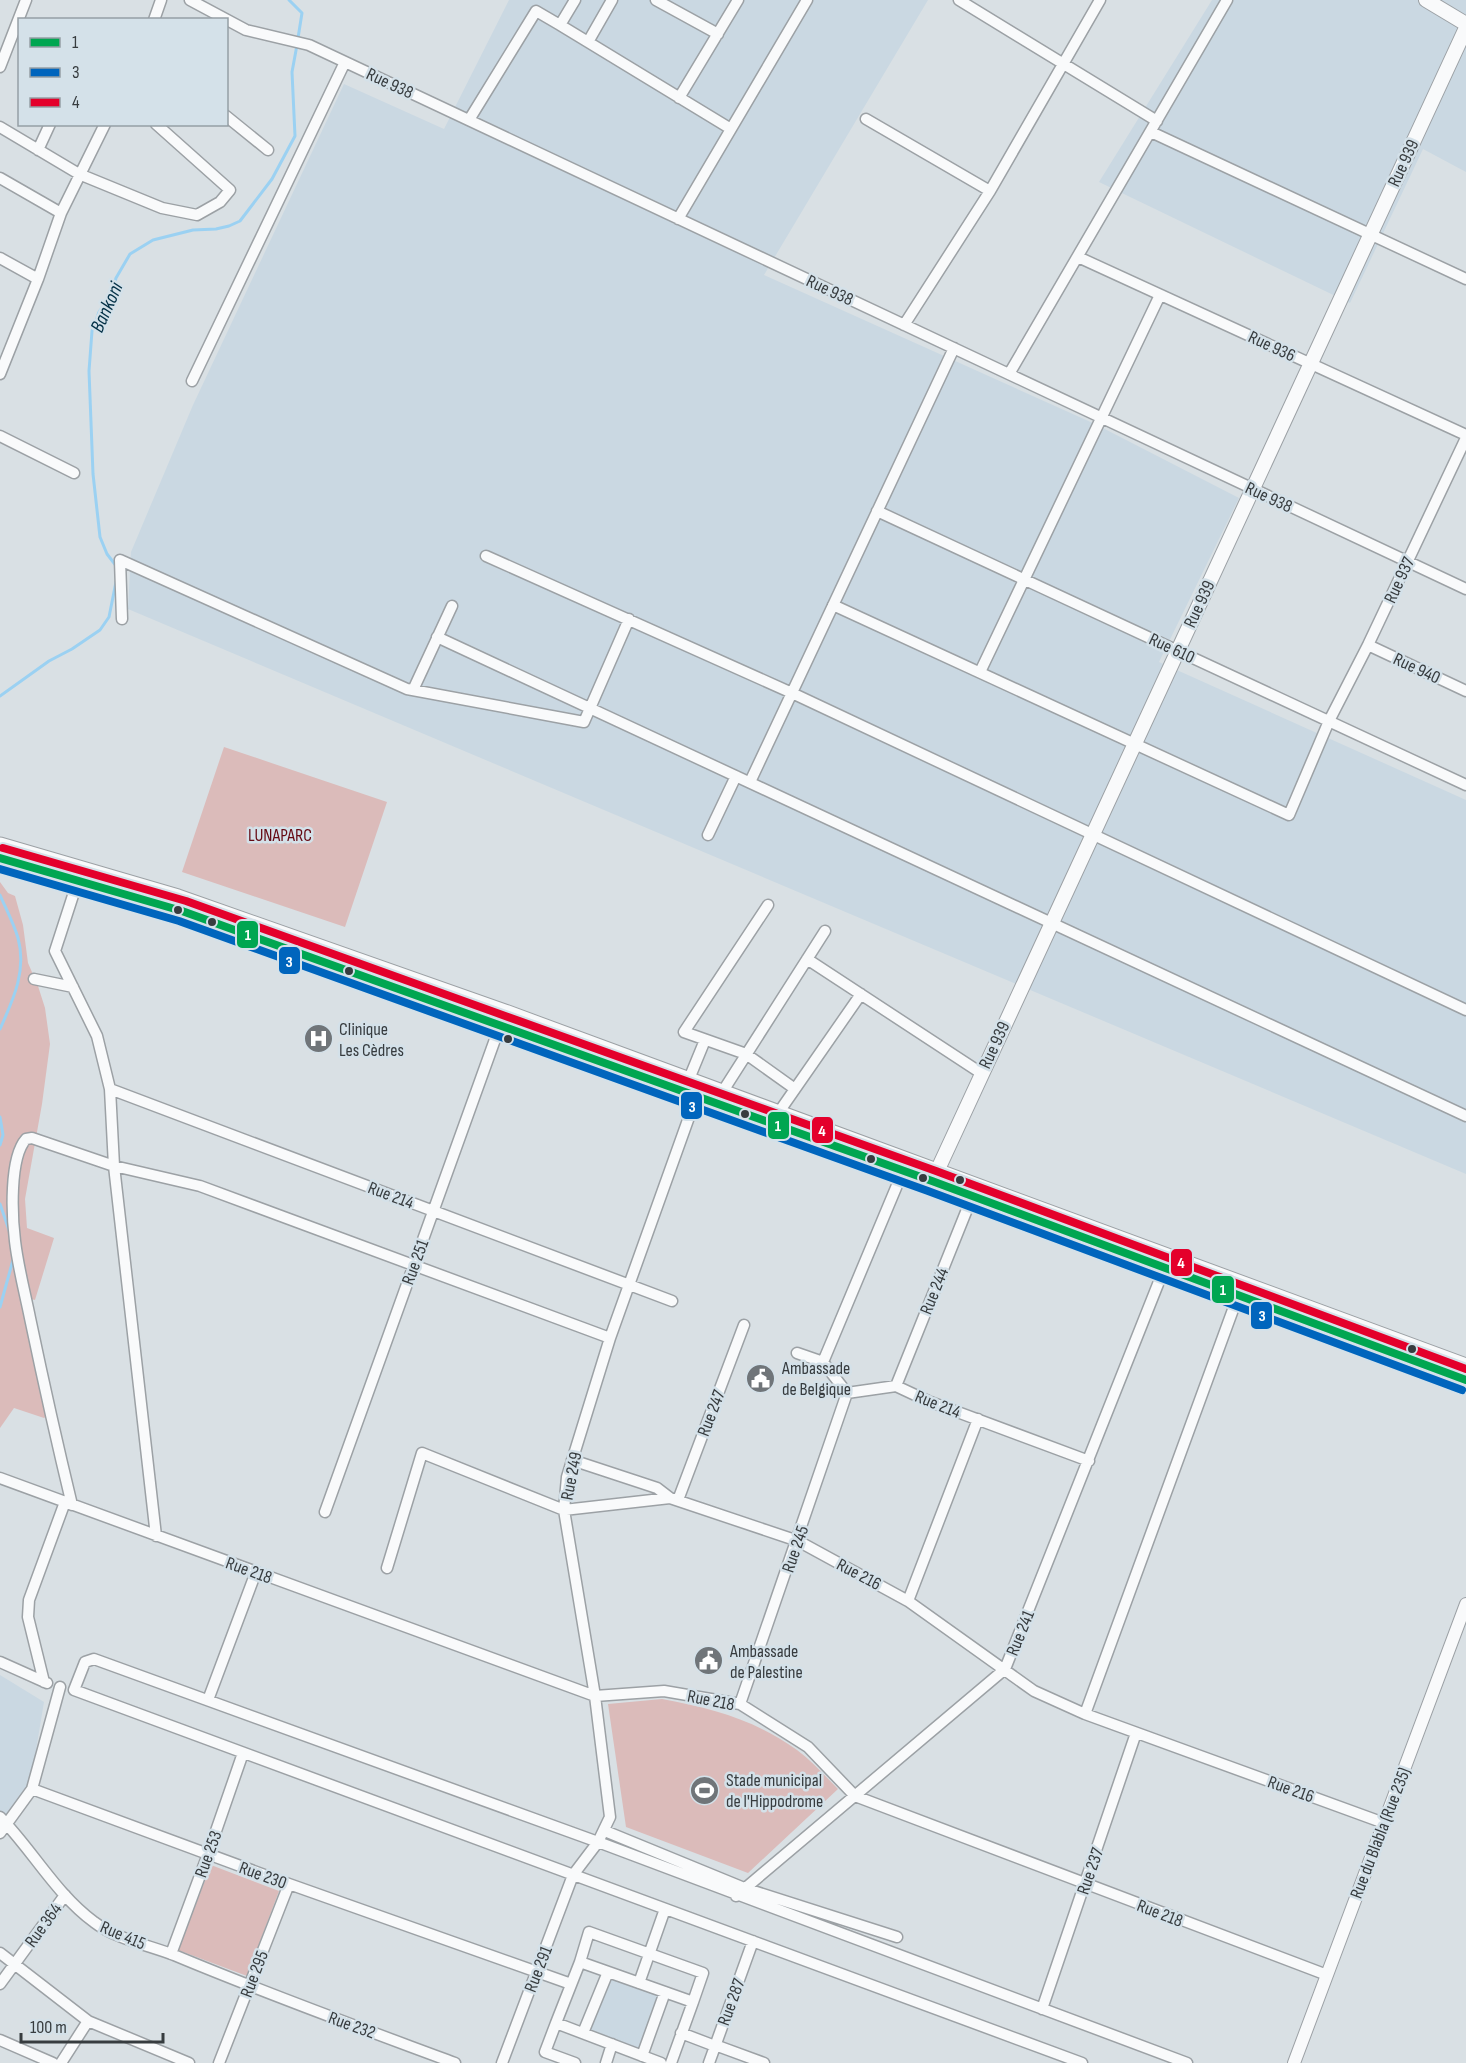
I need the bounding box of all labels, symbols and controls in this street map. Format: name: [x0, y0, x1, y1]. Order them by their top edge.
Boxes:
legend: [18, 18, 228, 126]
text: 1: [72, 32, 79, 53]
text: 3: [72, 62, 80, 83]
street label: Rue 938: [363, 64, 417, 103]
text: 4: [72, 92, 80, 113]
street label: Rue 939: [1383, 136, 1423, 190]
street label: Rue 938: [803, 271, 857, 310]
water label: Bankoni: [85, 277, 129, 336]
street label: Rue 936: [1245, 327, 1299, 366]
street label: Rue 938: [1242, 478, 1296, 517]
street label: Rue 937: [1380, 553, 1420, 607]
street label: Rue 939: [1179, 577, 1219, 631]
street label: Rue 610: [1146, 629, 1198, 668]
street label: Rue 940: [1390, 648, 1444, 688]
park label: LUNAPARC: [248, 825, 312, 846]
unlabelled marker: [172, 904, 184, 916]
unlabelled marker: [206, 916, 218, 928]
line badge: 1: [236, 920, 259, 949]
text: 1: [245, 926, 252, 945]
line badge: 3: [278, 946, 301, 975]
text: 3: [285, 953, 293, 972]
unlabelled marker: [343, 965, 355, 977]
street label: Rue 939: [974, 1018, 1014, 1072]
place label: Clinique Les Cèdres: [339, 1019, 404, 1061]
hospital icon: Clinique Les Cèdres: [302, 1023, 334, 1055]
unlabelled marker: [502, 1033, 514, 1045]
line badge: 3: [680, 1091, 703, 1120]
text: 3: [688, 1098, 696, 1117]
unlabelled marker: [739, 1108, 751, 1120]
line badge: 1: [767, 1111, 790, 1140]
line badge: 4: [811, 1116, 834, 1144]
text: 1: [775, 1117, 782, 1136]
text: 4: [818, 1122, 826, 1141]
unlabelled marker: [865, 1153, 877, 1165]
unlabelled marker: [917, 1172, 929, 1184]
unlabelled marker: [954, 1174, 966, 1186]
street label: Rue 214: [365, 1177, 417, 1214]
street label: Rue 251: [398, 1236, 434, 1288]
line badge: 4: [1170, 1248, 1193, 1277]
text: 4: [1177, 1254, 1185, 1273]
street label: Rue 244: [916, 1264, 953, 1318]
line badge: 1: [1211, 1275, 1235, 1304]
text: 1: [1220, 1281, 1227, 1300]
line badge: 3: [1250, 1301, 1273, 1330]
text: 3: [1258, 1307, 1266, 1326]
unlabelled marker: [1406, 1343, 1418, 1355]
place label: Ambassade de Belgique: [781, 1358, 851, 1400]
public building icon: Ambassade de Belgique: [745, 1362, 777, 1394]
street label: Rue 247: [693, 1386, 730, 1439]
street label: Rue 214: [912, 1386, 964, 1423]
street label: Rue 249: [557, 1450, 586, 1502]
street label: Rue 245: [778, 1523, 813, 1575]
street label: Rue 218: [223, 1552, 275, 1589]
street label: Rue 216: [833, 1554, 885, 1595]
street label: Rue 241: [1002, 1607, 1039, 1659]
place label: Ambassade de Palestine: [729, 1641, 803, 1683]
public building icon: Ambassade de Palestine: [693, 1645, 725, 1677]
street label: Rue 218: [686, 1686, 736, 1715]
street label: Rue du Blabla (Rue 235): [1346, 1765, 1415, 1902]
place label: Stade municipal de l'Hippodrome: [726, 1770, 823, 1812]
street label: Rue 216: [1265, 1771, 1317, 1808]
sports icon: Stade municipal de l'Hippodrome: [689, 1774, 721, 1806]
street label: Rue 253: [190, 1828, 227, 1880]
street label: Rue 237: [1073, 1844, 1108, 1897]
street label: Rue 230: [236, 1857, 289, 1894]
street label: Rue 218: [1134, 1895, 1186, 1932]
street label: Rue 364: [20, 1899, 67, 1951]
street label: Rue 415: [97, 1917, 149, 1954]
street label: Rue 291: [520, 1943, 557, 1995]
street label: Rue 295: [236, 1948, 273, 2001]
street label: Rue 287: [713, 1975, 750, 2028]
scale bar: [21, 2006, 164, 2044]
street label: Rue 232: [326, 2007, 378, 2044]
text: 100 m: [30, 2017, 67, 2038]

